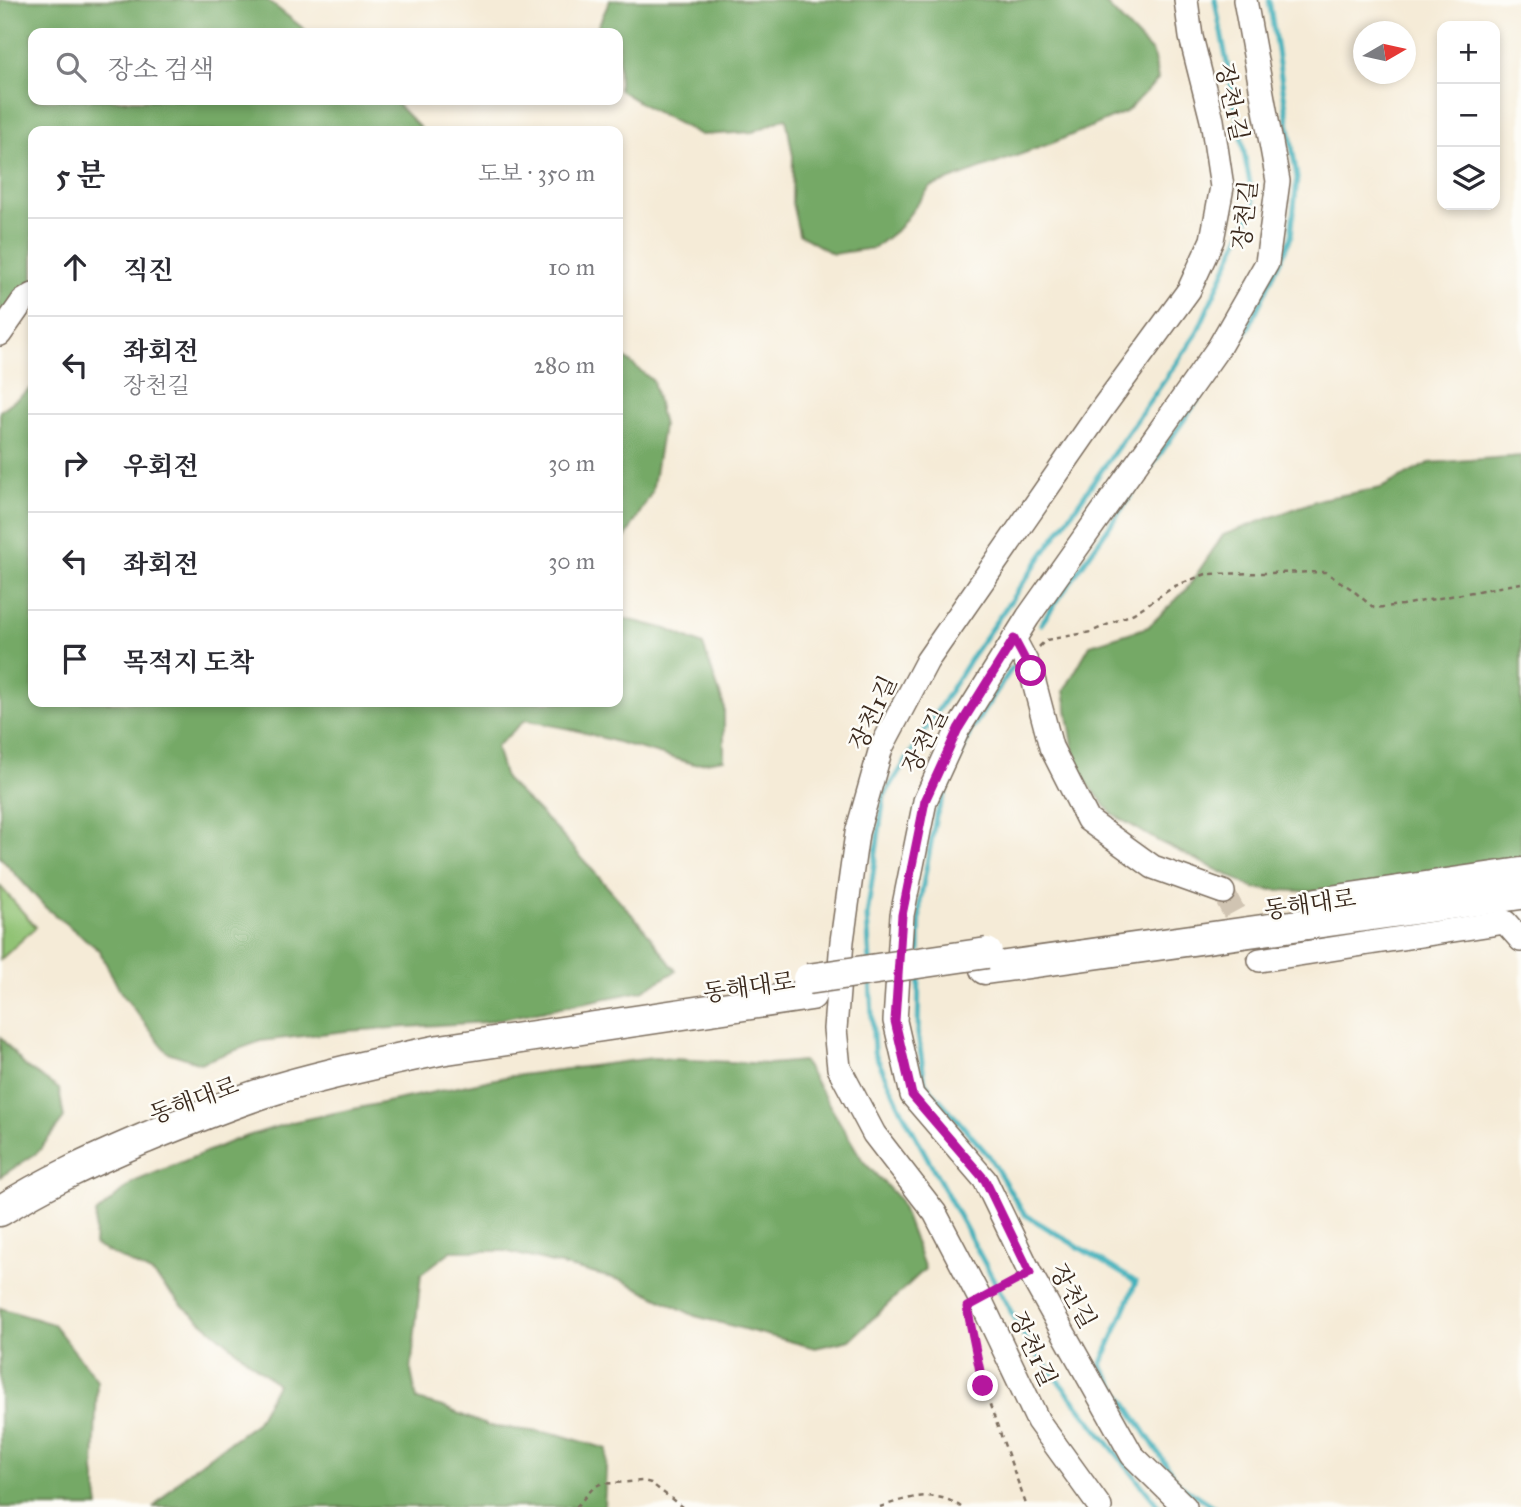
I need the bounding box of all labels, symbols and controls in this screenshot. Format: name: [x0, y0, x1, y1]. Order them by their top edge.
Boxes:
north arrow: [1353, 21, 1416, 84]
map controls: [1437, 21, 1500, 210]
button: +: [1437, 21, 1500, 84]
search box: [28, 28, 623, 105]
icon: search: [52, 48, 90, 86]
text: 장소 검색: [108, 53, 214, 85]
street label: 장천1길: [1209, 60, 1255, 144]
button: −: [1437, 84, 1500, 147]
button: layers: [1437, 147, 1500, 210]
text: 5 분: [56, 157, 105, 193]
text: 도보 · 350 m: [478, 159, 595, 187]
street label: 장천길: [1226, 179, 1264, 251]
icon: ahead: [56, 248, 94, 286]
text: 10 m: [548, 253, 595, 281]
text: 직진: [123, 254, 173, 286]
text: 좌회전: [123, 335, 198, 367]
icon: left: [56, 346, 94, 384]
text: 280 m: [534, 351, 595, 379]
text: 장천길: [123, 371, 190, 399]
icon: right: [56, 444, 94, 482]
text: 30 m: [548, 449, 595, 477]
text: 우회전: [123, 450, 198, 482]
icon: left: [56, 542, 94, 580]
text: 30 m: [548, 547, 595, 575]
text: 좌회전: [123, 548, 198, 580]
icon: arrive: [56, 640, 94, 678]
text: 목적지 도착: [123, 646, 254, 678]
route start: [1015, 655, 1046, 686]
street label: 장천1길: [843, 671, 903, 755]
street label: 장천길: [896, 703, 954, 779]
street label: 동해대로: [1262, 883, 1358, 925]
street label: 동해대로: [701, 966, 797, 1008]
street label: 동해대로: [145, 1070, 243, 1130]
street label: 장천길: [1043, 1258, 1103, 1334]
street label: 장천1길: [1003, 1307, 1063, 1391]
route end: [967, 1370, 998, 1401]

